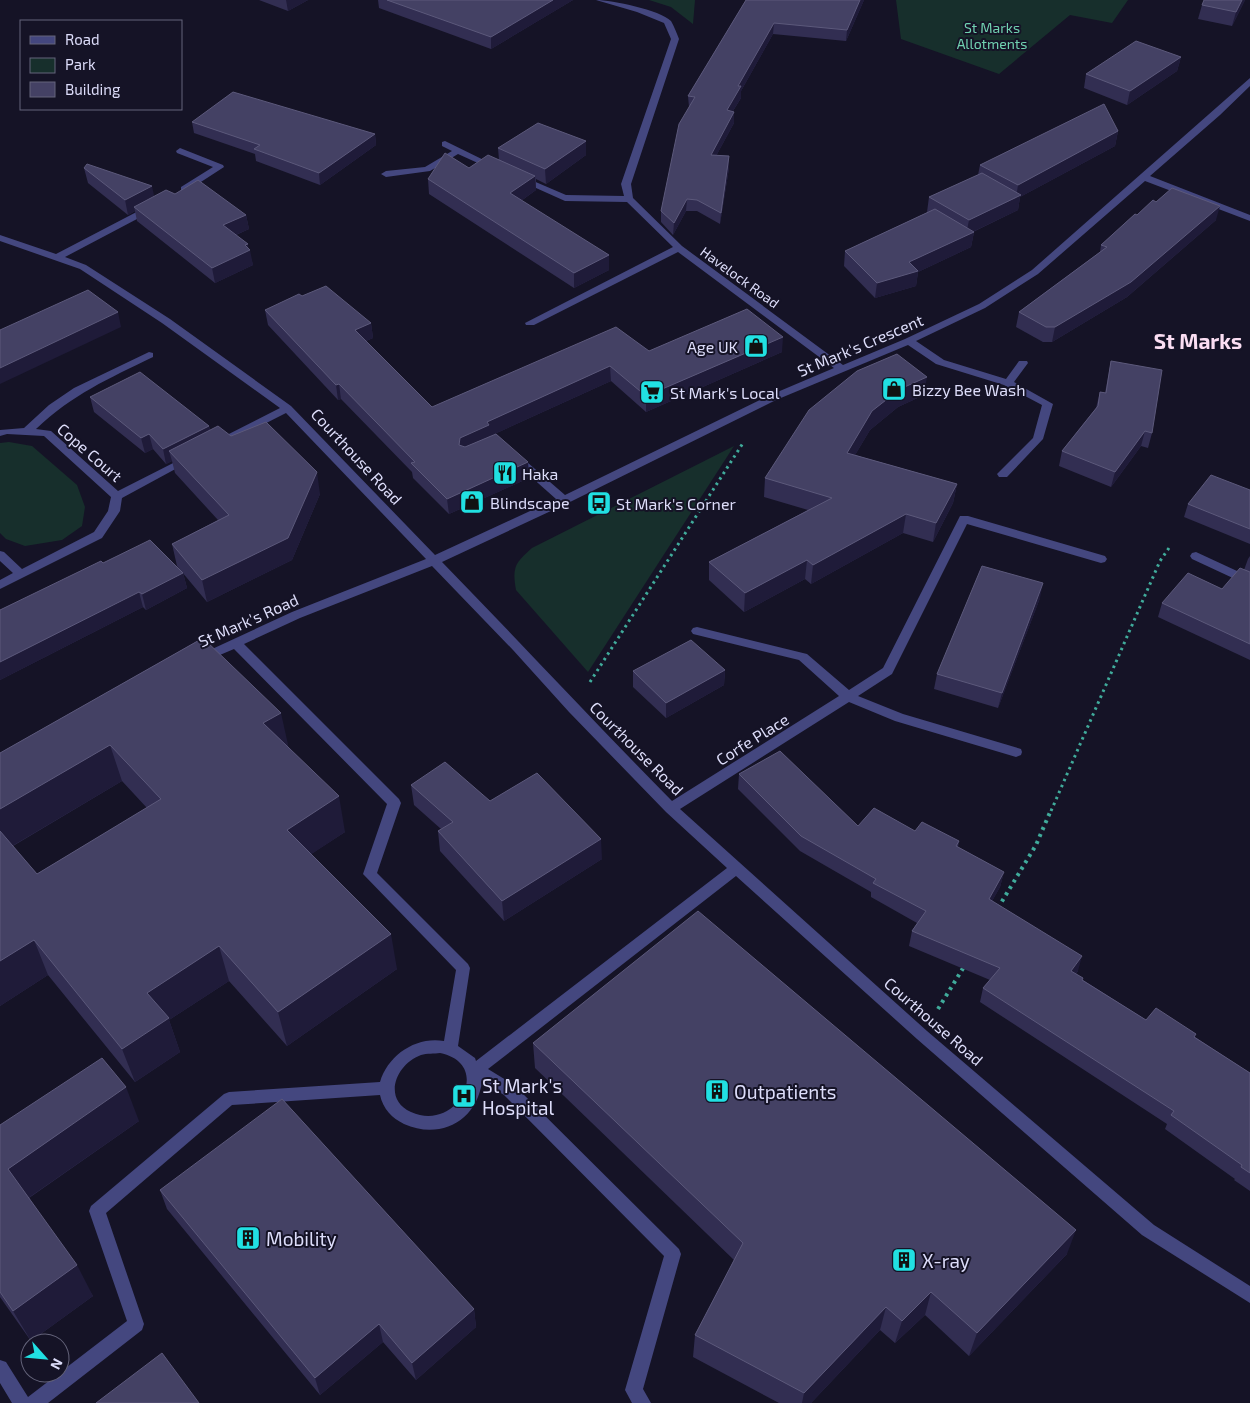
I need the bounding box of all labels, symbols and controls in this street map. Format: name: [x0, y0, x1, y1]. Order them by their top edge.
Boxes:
park label: St Marks Allotments: [957, 19, 1027, 52]
legend: [20, 20, 182, 110]
text: Road: [65, 30, 100, 48]
text: Park: [65, 55, 96, 73]
text: Building: [65, 80, 121, 98]
street label: Havelock Road: [697, 243, 783, 311]
street label: St Mark's Crescent: [794, 310, 926, 380]
district label: St Marks: [1154, 328, 1242, 353]
shop icon: Age UK: [743, 333, 769, 359]
place label: Age UK: [687, 337, 739, 356]
shop icon: Bizzy Bee Wash: [881, 376, 907, 402]
supermarket icon: St Mark's Local: [639, 379, 665, 405]
place label: Bizzy Bee Wash: [912, 380, 1026, 399]
place label: St Mark's Local: [670, 383, 780, 402]
street label: Courthouse Road: [308, 404, 406, 508]
street label: Cope Court: [54, 419, 126, 485]
restaurant icon: Haka: [492, 460, 518, 486]
place label: Haka: [522, 464, 558, 483]
shop icon: Blindscape: [459, 489, 485, 515]
bus stop icon: St Mark's Corner: [586, 490, 612, 516]
place label: Blindscape: [490, 493, 570, 512]
place label: St Mark's Corner: [616, 494, 736, 513]
street label: St Mark's Road: [195, 589, 301, 651]
street label: Courthouse Road: [586, 697, 688, 799]
street label: Corfe Place: [712, 709, 792, 769]
street label: Courthouse Road: [881, 973, 987, 1069]
place label: St Mark's Hospital: [482, 1074, 562, 1119]
building icon: Outpatients: [704, 1078, 730, 1104]
place label: Outpatients: [734, 1080, 836, 1103]
hospital icon: St Mark's Hospital: [451, 1083, 477, 1109]
building icon: Mobility: [235, 1225, 261, 1251]
place label: Mobility: [266, 1227, 337, 1250]
building icon: X-ray: [891, 1247, 917, 1273]
place label: X-ray: [922, 1249, 970, 1272]
north arrow: [20, 1333, 70, 1383]
text: N: [47, 1356, 67, 1372]

